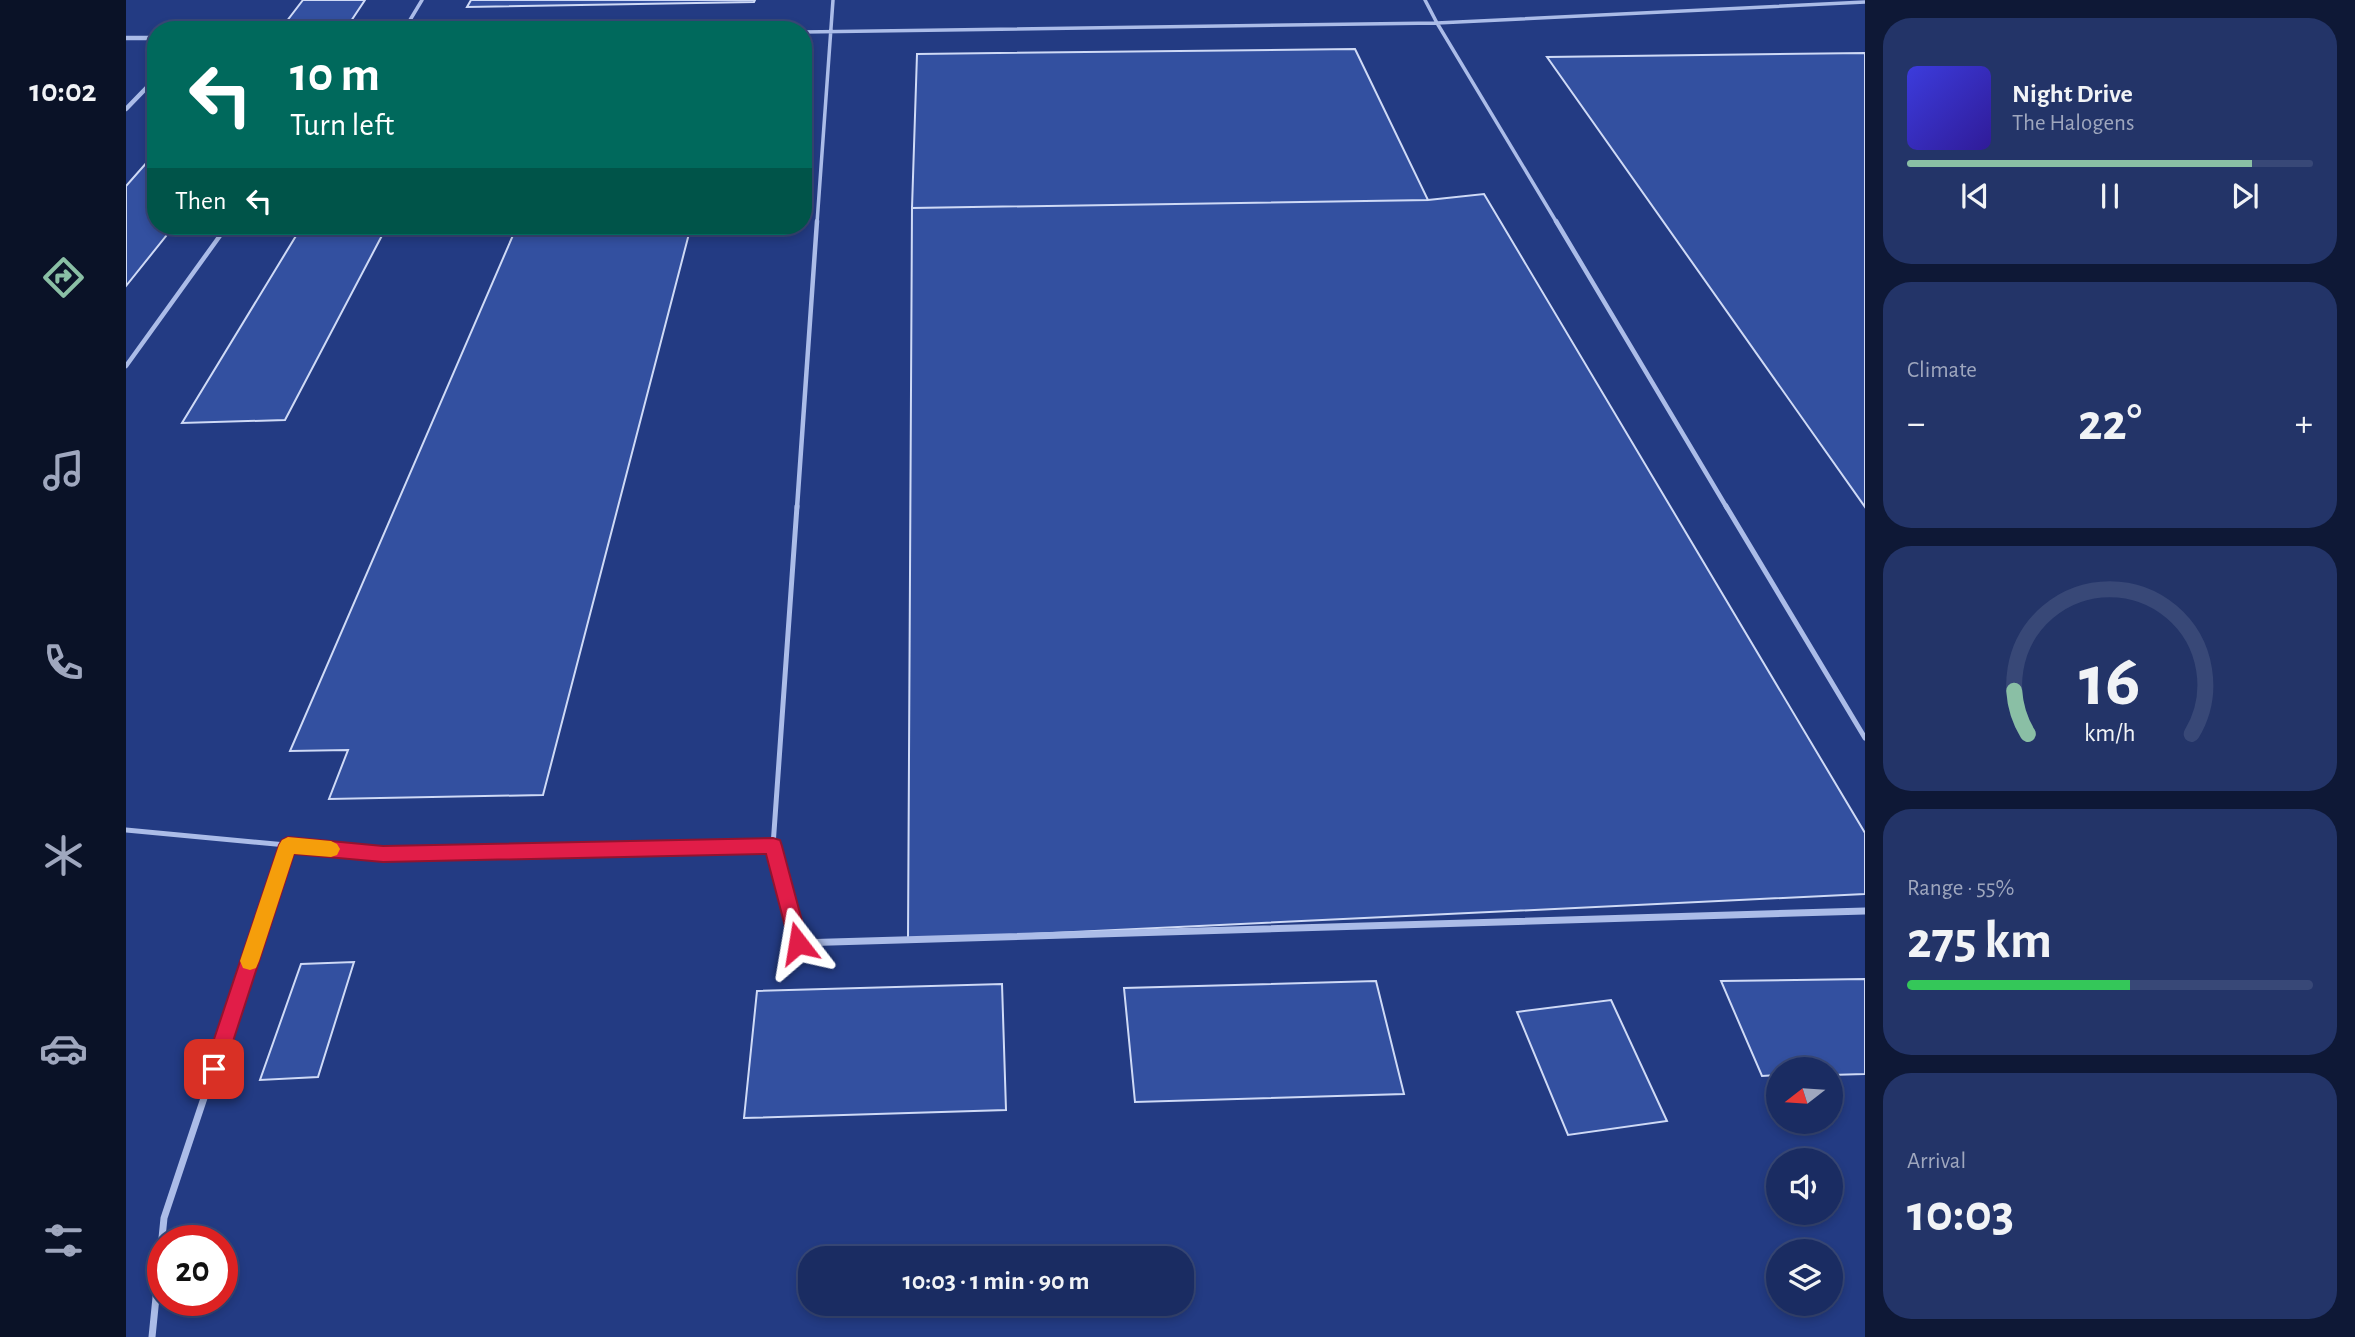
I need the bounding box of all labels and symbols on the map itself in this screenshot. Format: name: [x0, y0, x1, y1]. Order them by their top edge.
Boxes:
position arrow: [761, 906, 835, 980]
pin: [184, 1039, 244, 1099]
north arrow: [1766, 1057, 1843, 1134]
speed limit sign: 20: [147, 1225, 238, 1316]

